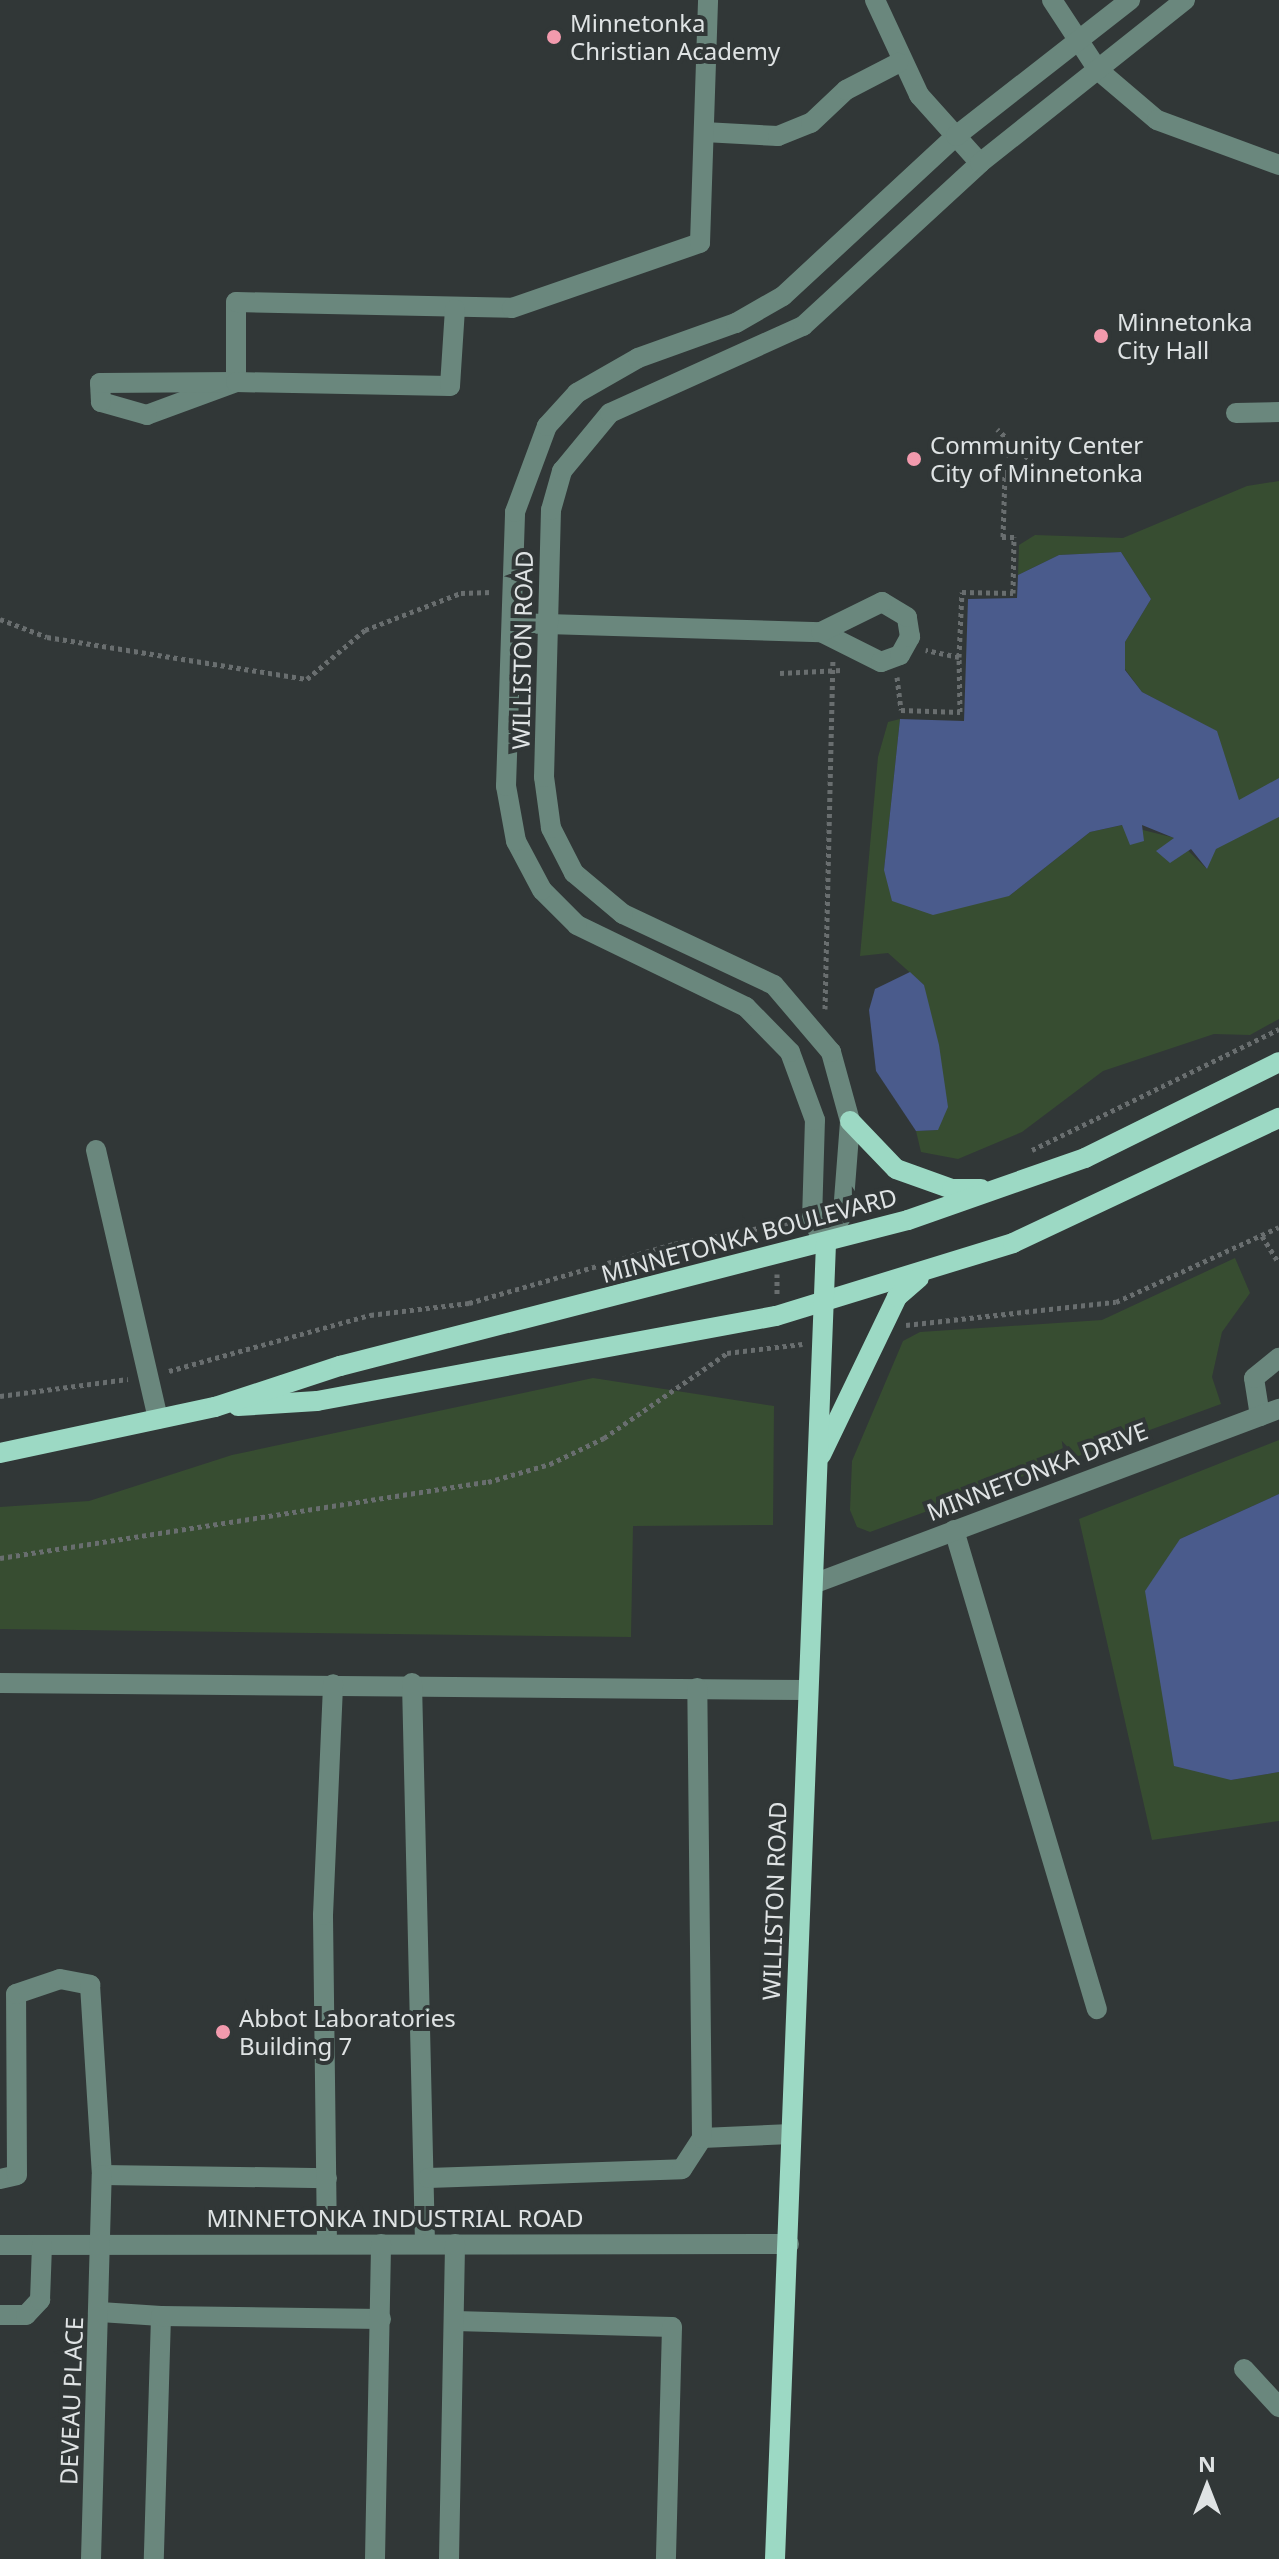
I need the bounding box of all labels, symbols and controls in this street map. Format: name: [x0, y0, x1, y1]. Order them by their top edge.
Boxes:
place label: Minnetonka Christian Academy: [570, 9, 780, 65]
marker: Minnetonka Christian Academy: [545, 28, 563, 46]
place label: Minnetonka City Hall: [1117, 308, 1252, 364]
marker: Minnetonka City Hall: [1092, 327, 1110, 345]
place label: Community Center City of Minnetonka: [930, 431, 1143, 487]
marker: Community Center City of Minnetonka: [905, 450, 923, 468]
street label: WILLISTON ROAD: [506, 550, 538, 750]
street label: MINNETONKA BOULEVARD: [598, 1182, 900, 1288]
street label: MINNETONKA DRIVE: [922, 1416, 1152, 1526]
street label: WILLISTON ROAD: [756, 1801, 792, 2001]
place label: Abbot Laboratories Building 7: [239, 2004, 456, 2060]
marker: Abbot Laboratories Building 7: [214, 2023, 232, 2041]
street label: MINNETONKA INDUSTRIAL ROAD: [206, 2204, 584, 2232]
street label: DEVEAU PLACE: [54, 2316, 88, 2486]
north arrow: [1167, 2447, 1247, 2527]
text: N: [1198, 2448, 1216, 2478]

